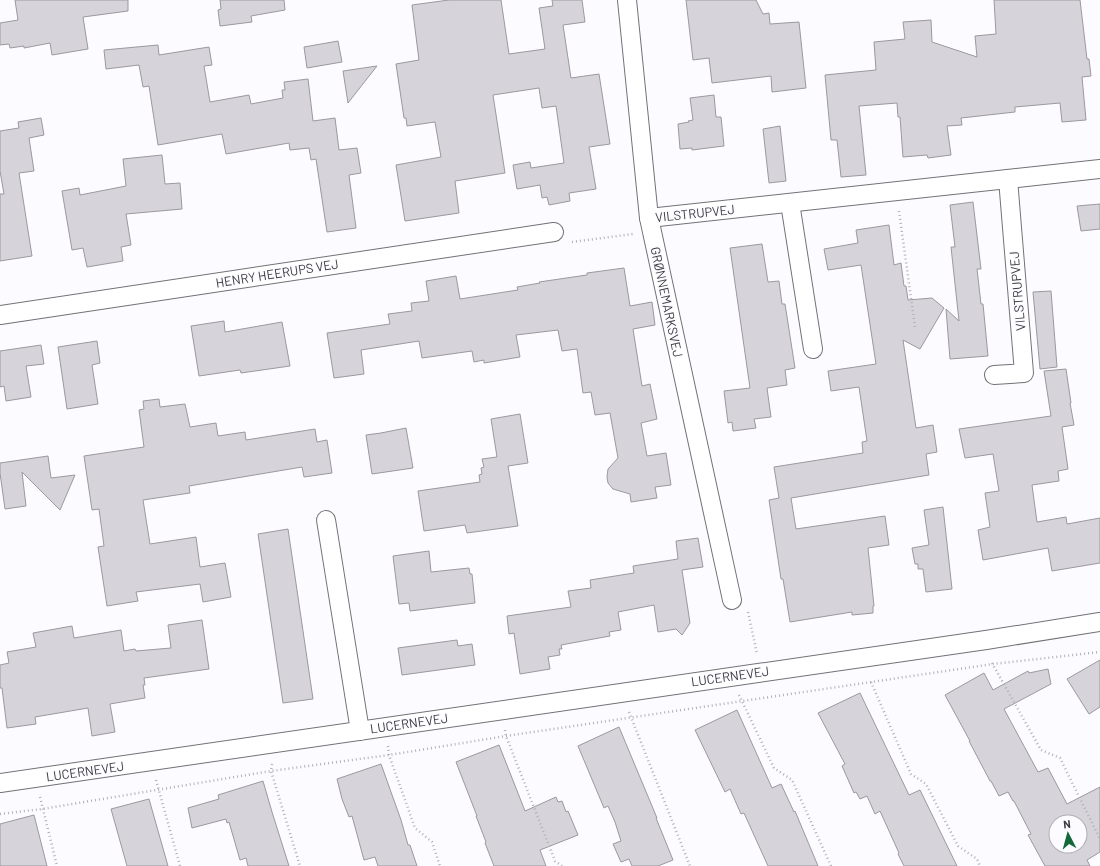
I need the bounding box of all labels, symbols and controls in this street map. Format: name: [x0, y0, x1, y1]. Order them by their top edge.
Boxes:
street label: VILSTRUPVEJ: [654, 201, 736, 225]
street label: GRØNNEMARKSVEJ: [647, 245, 687, 359]
street label: VILSTRUPVEJ: [1006, 250, 1028, 332]
street label: HENRY HEERUPS VEJ: [214, 255, 340, 291]
street label: LUCERNEVEJ: [690, 663, 770, 689]
street label: LUCERNEVEJ: [369, 710, 449, 736]
street label: LUCERNEVEJ: [45, 758, 125, 784]
north arrow: [1048, 814, 1088, 854]
text: N: [1063, 817, 1071, 830]

